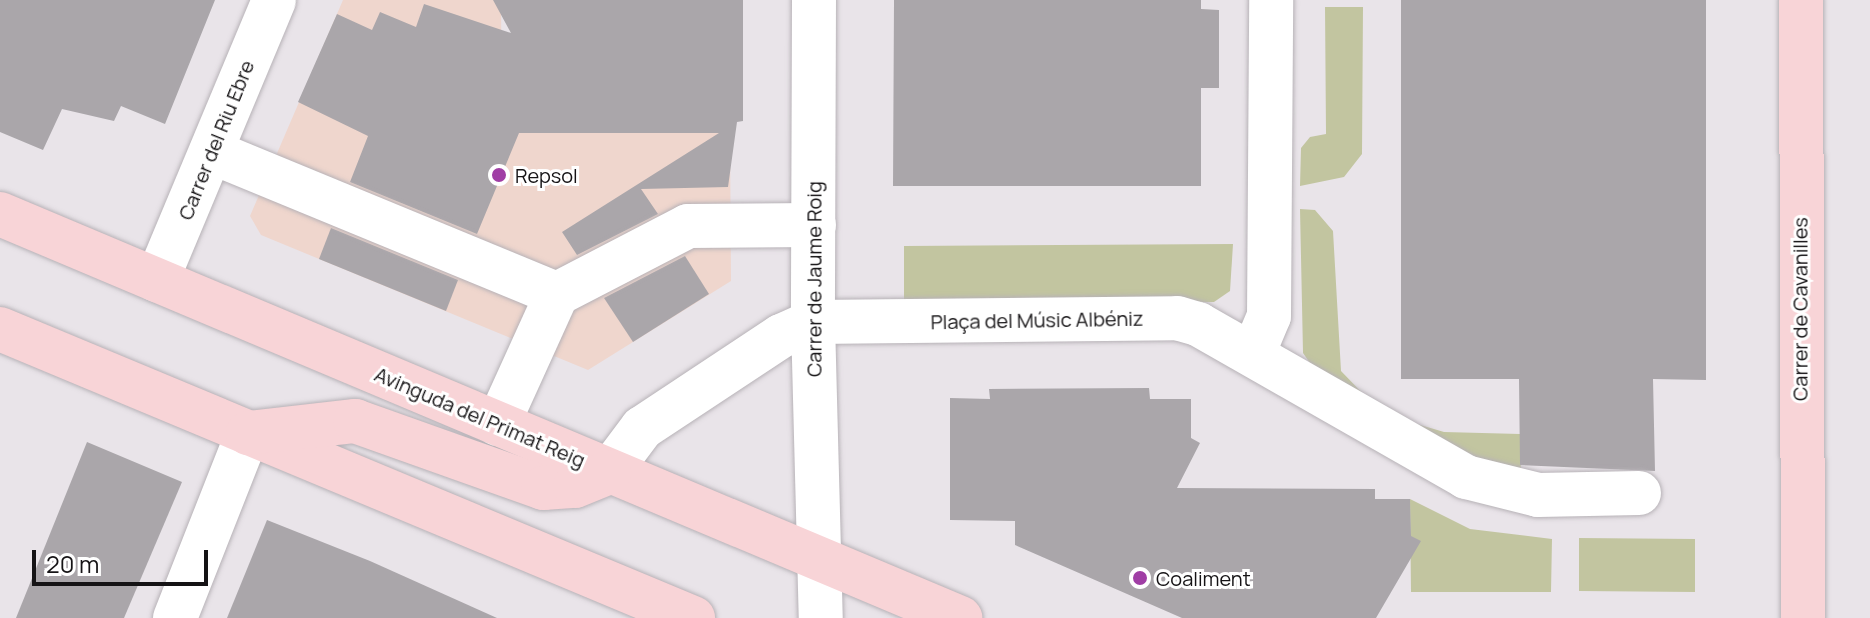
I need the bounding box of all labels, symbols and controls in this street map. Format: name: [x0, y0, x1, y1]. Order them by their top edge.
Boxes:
street label: Carrer del Riu Ebre: [173, 57, 259, 223]
place label: Repsol: [515, 163, 578, 187]
marker: Repsol: [490, 166, 508, 184]
street label: Carrer de Jaume Roig: [802, 181, 826, 377]
street label: Carrer de Cavanilles: [1788, 217, 1812, 401]
street label: Plaça del Músic Albéniz: [930, 306, 1144, 334]
street label: Avinguda del Primat Reig: [371, 362, 589, 472]
scale bar: [36, 534, 212, 584]
text: 20 m: [46, 547, 99, 580]
place label: Coaliment: [1156, 566, 1251, 590]
marker: Coaliment: [1131, 569, 1149, 587]

